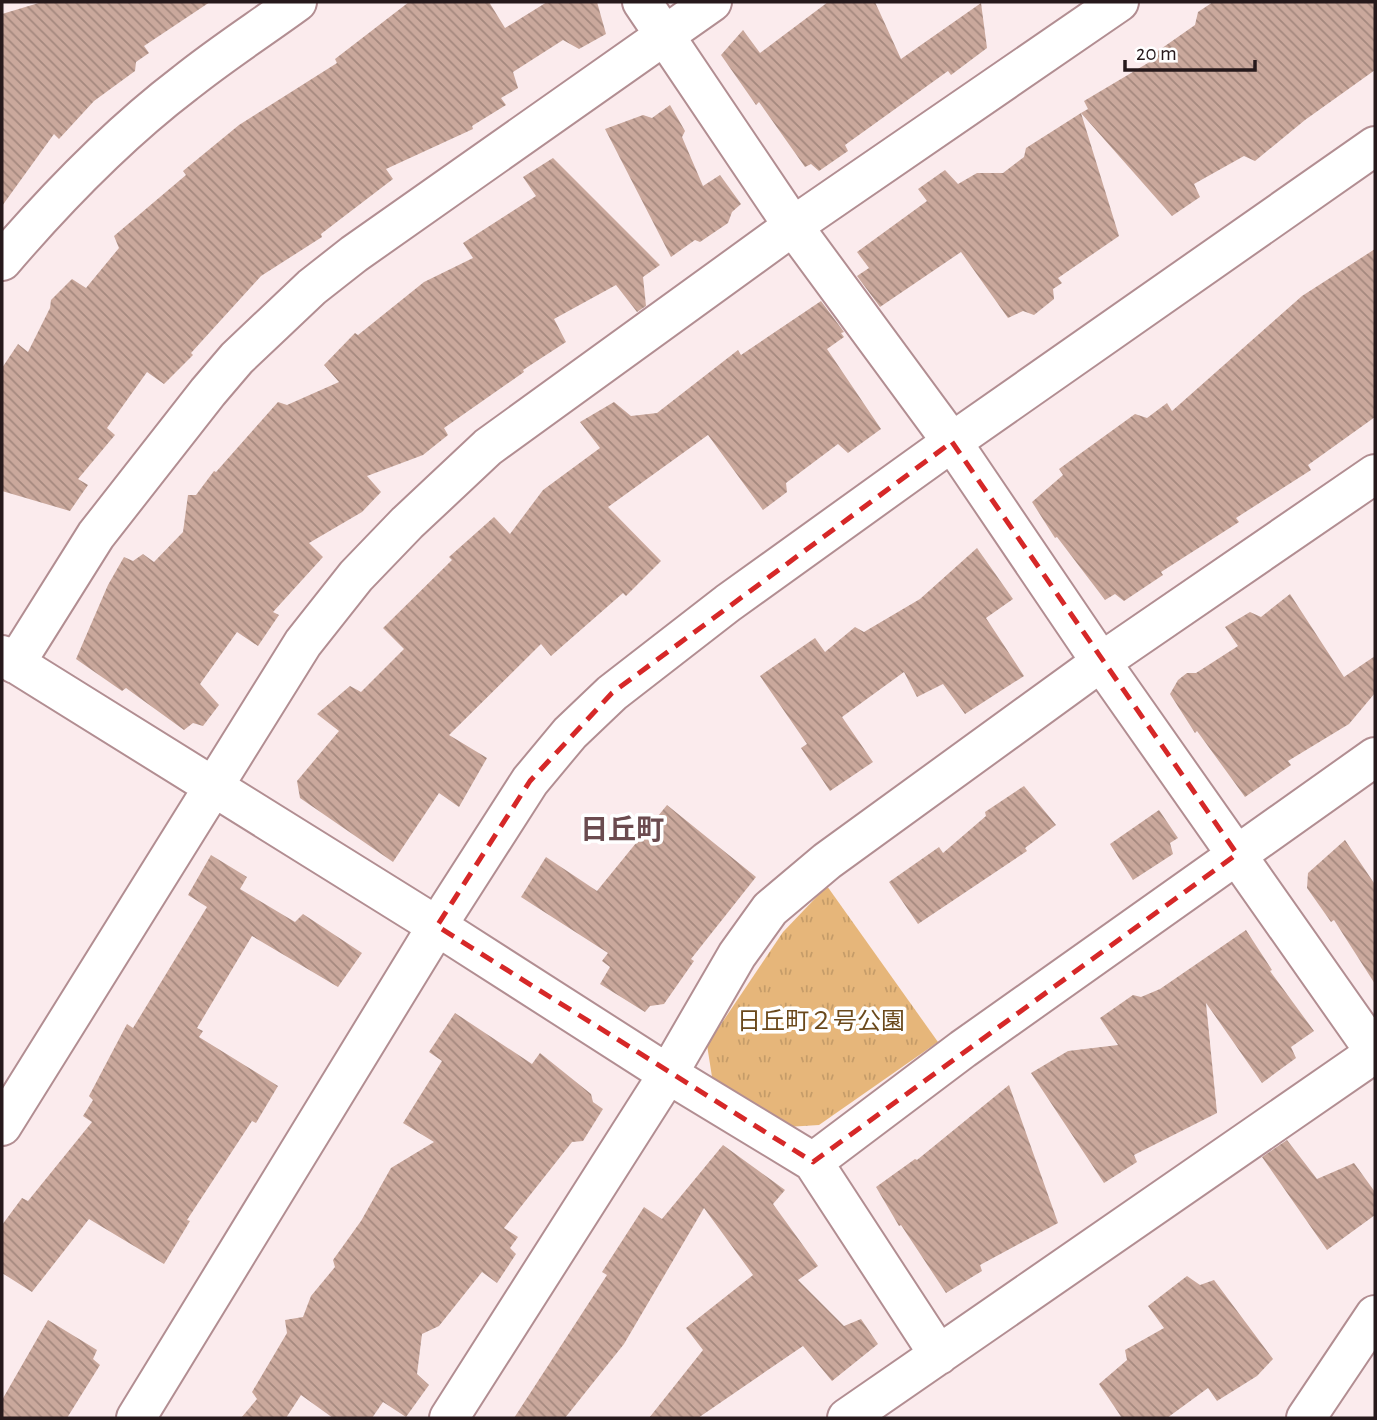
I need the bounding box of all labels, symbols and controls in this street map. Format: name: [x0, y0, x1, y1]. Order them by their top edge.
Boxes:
scale bar: [1125, 28, 1254, 72]
text: 20 m: [1136, 43, 1177, 64]
district label: 日丘町: [580, 815, 664, 845]
park label: 日丘町２号公園: [737, 1009, 905, 1034]

